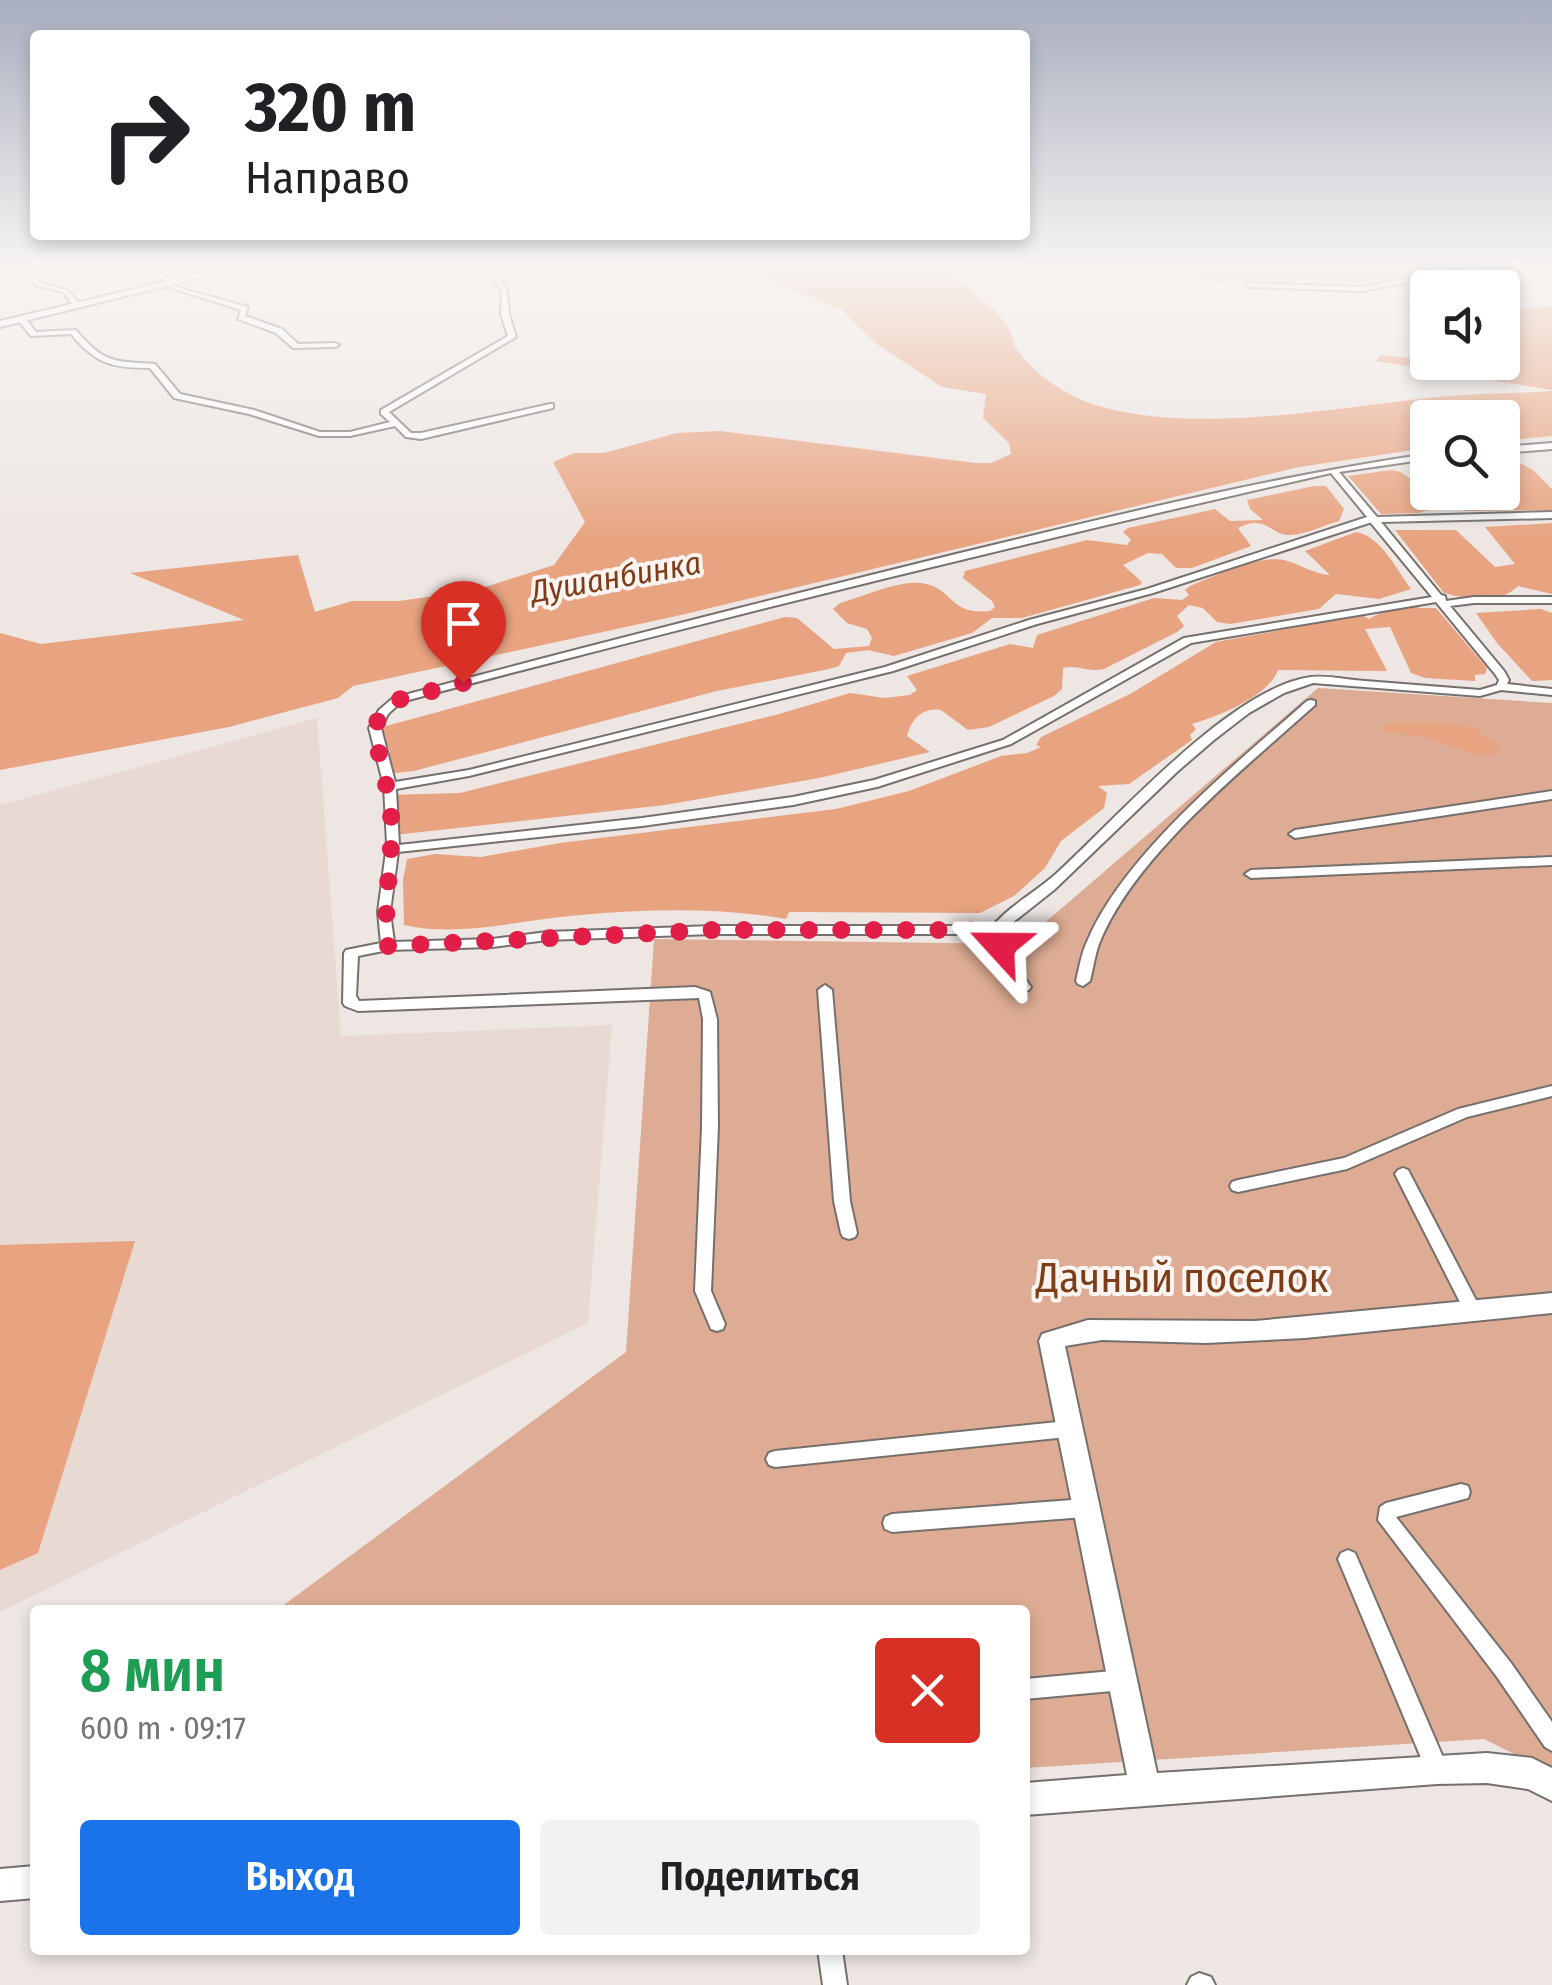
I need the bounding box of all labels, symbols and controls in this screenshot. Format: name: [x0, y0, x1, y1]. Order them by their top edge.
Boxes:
text: 320 m: [245, 66, 416, 150]
icon: right: [80, 70, 210, 200]
text: Направо: [245, 151, 410, 205]
map controls: [1410, 270, 1520, 510]
button: sound: [1410, 270, 1520, 380]
button: search: [1410, 400, 1520, 510]
water label: Душанбинка: [525, 543, 704, 611]
pin: [421, 581, 506, 684]
icon: arrive: [436, 596, 491, 651]
position arrow: [948, 894, 1052, 998]
park label: Дачный поселок: [1035, 1253, 1329, 1303]
text: 8 мин: [80, 1635, 225, 1707]
button: close: [875, 1638, 980, 1743]
text: 600 m · 09:17: [80, 1709, 246, 1747]
button: Выход: [80, 1820, 520, 1935]
button: Поделиться: [540, 1820, 980, 1935]

